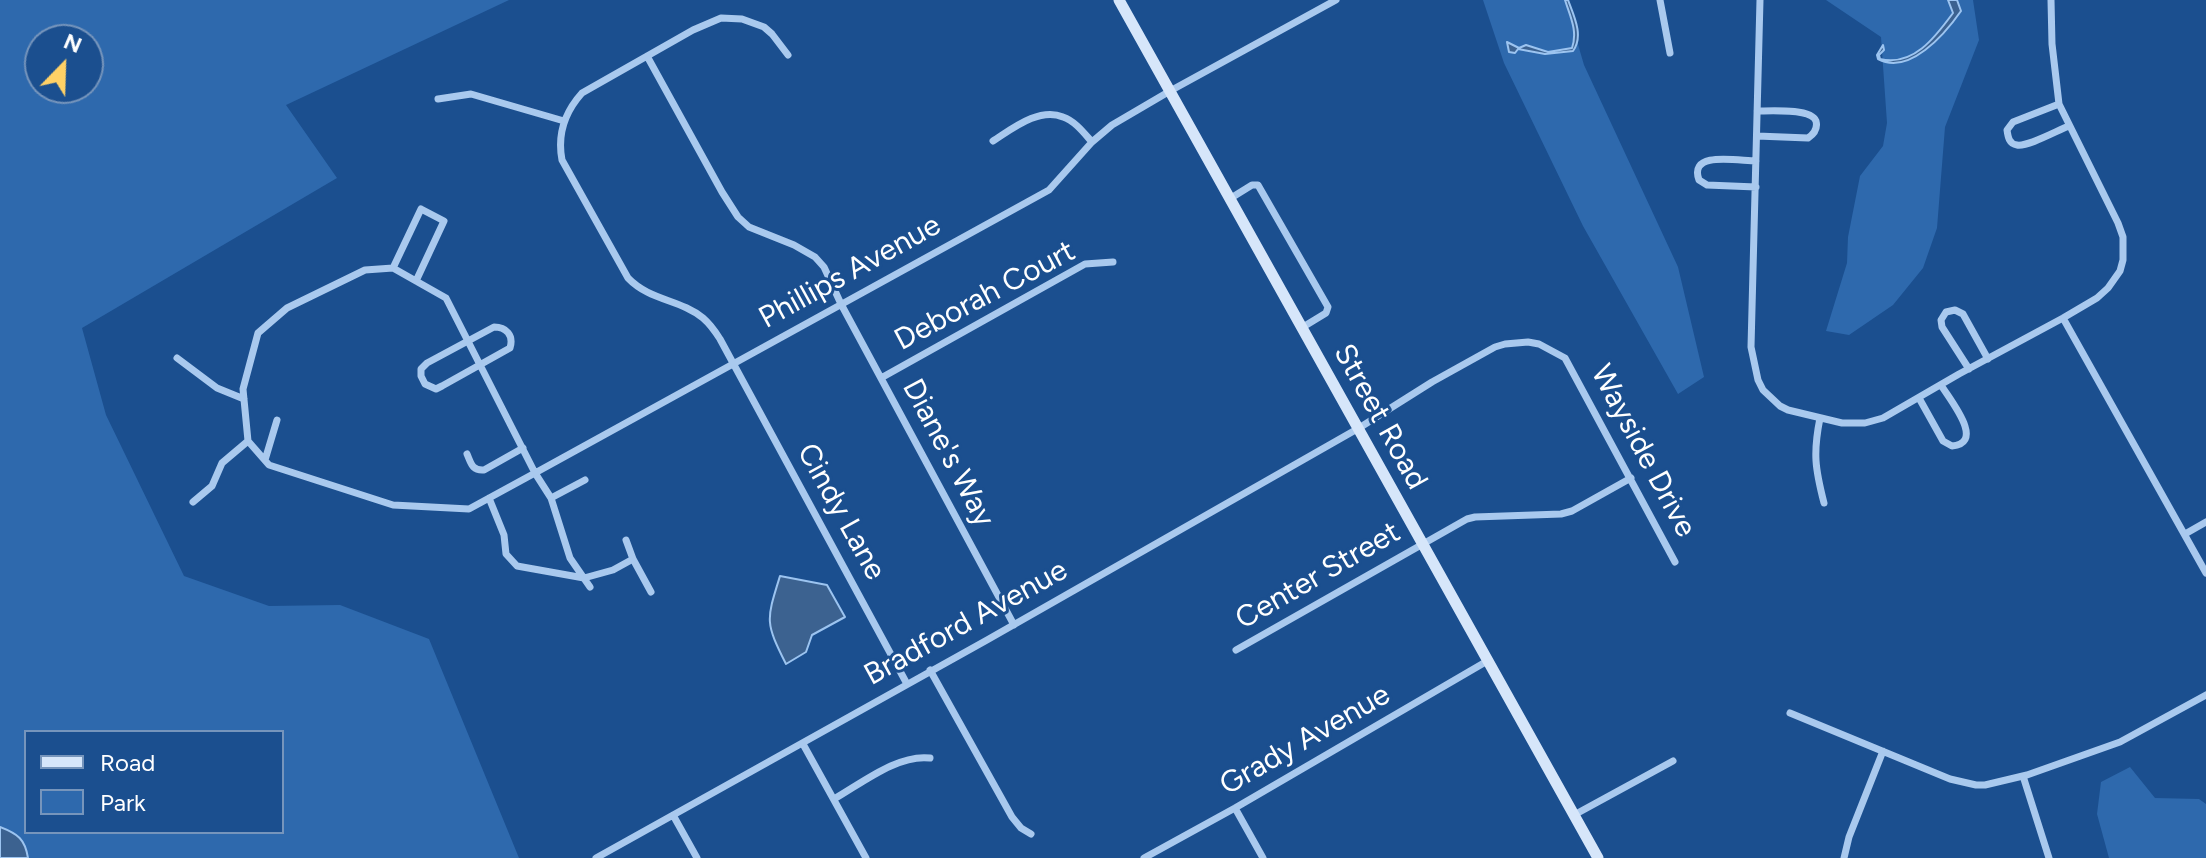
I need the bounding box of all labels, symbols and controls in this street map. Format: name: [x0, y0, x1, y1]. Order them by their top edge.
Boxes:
north arrow: [24, 24, 104, 104]
text: N: [60, 28, 86, 59]
street label: Phillips Avenue: [753, 207, 947, 337]
street label: Deborah Court: [889, 233, 1081, 359]
street label: Street Road: [1325, 338, 1435, 496]
street label: Wayside Drive: [1582, 359, 1704, 543]
street label: Diane's Way: [894, 373, 1002, 533]
street label: Cindy Lane: [789, 438, 893, 586]
street label: Center Street: [1229, 514, 1407, 638]
street label: Bradford Avenue: [858, 552, 1074, 694]
street label: Grady Avenue: [1214, 677, 1396, 803]
legend: [24, 730, 284, 834]
text: Road: [100, 748, 155, 777]
text: Park: [100, 788, 146, 817]

